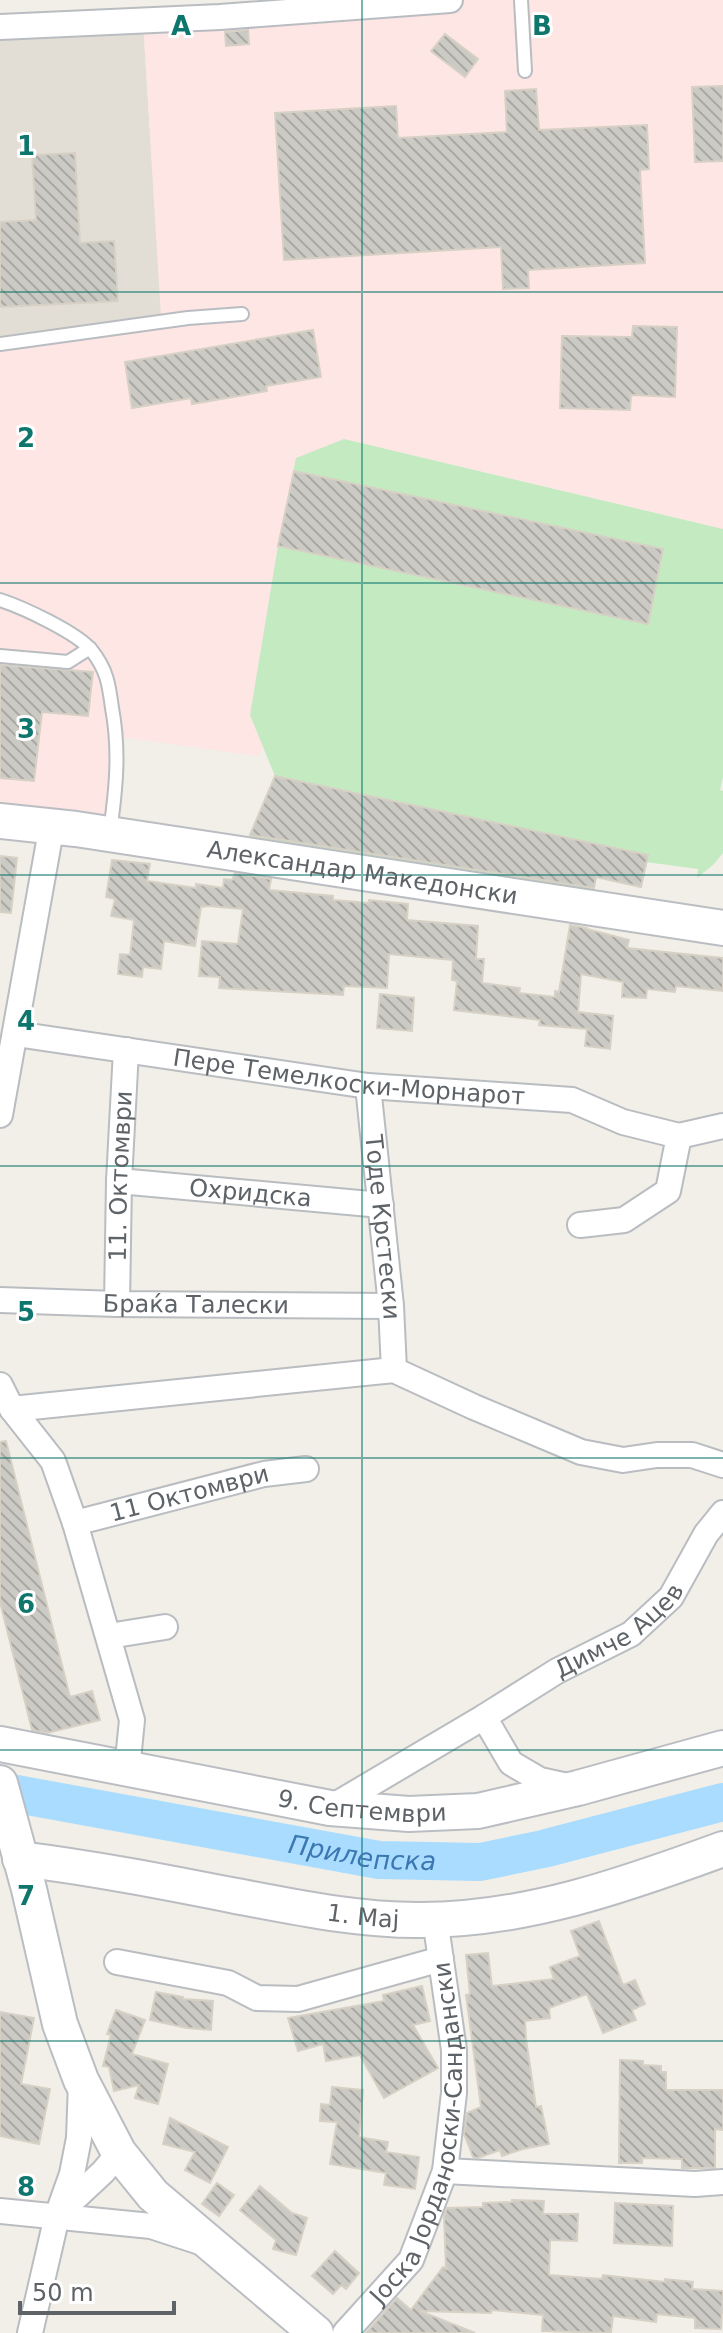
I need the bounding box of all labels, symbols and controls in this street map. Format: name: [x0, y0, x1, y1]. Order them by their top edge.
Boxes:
text: A: [171, 11, 191, 41]
text: B: [532, 11, 552, 41]
text: 1: [17, 131, 35, 161]
text: 2: [17, 423, 35, 453]
text: 3: [17, 714, 35, 744]
street label: Александар Македонски: [205, 835, 519, 910]
text: 4: [17, 1006, 35, 1036]
street label: Пере Темелкоски-Морнарот: [171, 1043, 526, 1111]
street label: 11. Октомври: [104, 1090, 138, 1262]
street label: Тоде Крстески: [359, 1132, 406, 1320]
street label: Охридска: [188, 1173, 313, 1213]
street label: Браќа Талески: [102, 1290, 289, 1319]
text: 5: [17, 1297, 35, 1327]
street label: 11 Октомври: [107, 1459, 272, 1527]
street label: Димче Ацев: [550, 1579, 690, 1684]
text: 6: [17, 1589, 35, 1619]
street label: 9. Септември: [275, 1784, 447, 1828]
water label: Прилепска: [286, 1829, 436, 1876]
text: 7: [17, 1881, 35, 1911]
street label: 1. Мај: [325, 1898, 400, 1934]
street label: Јоска Јорданоски-Сандански: [363, 1960, 468, 2311]
text: 8: [17, 2172, 35, 2202]
scale bar: [20, 2265, 174, 2315]
text: 50 m: [32, 2279, 94, 2307]

